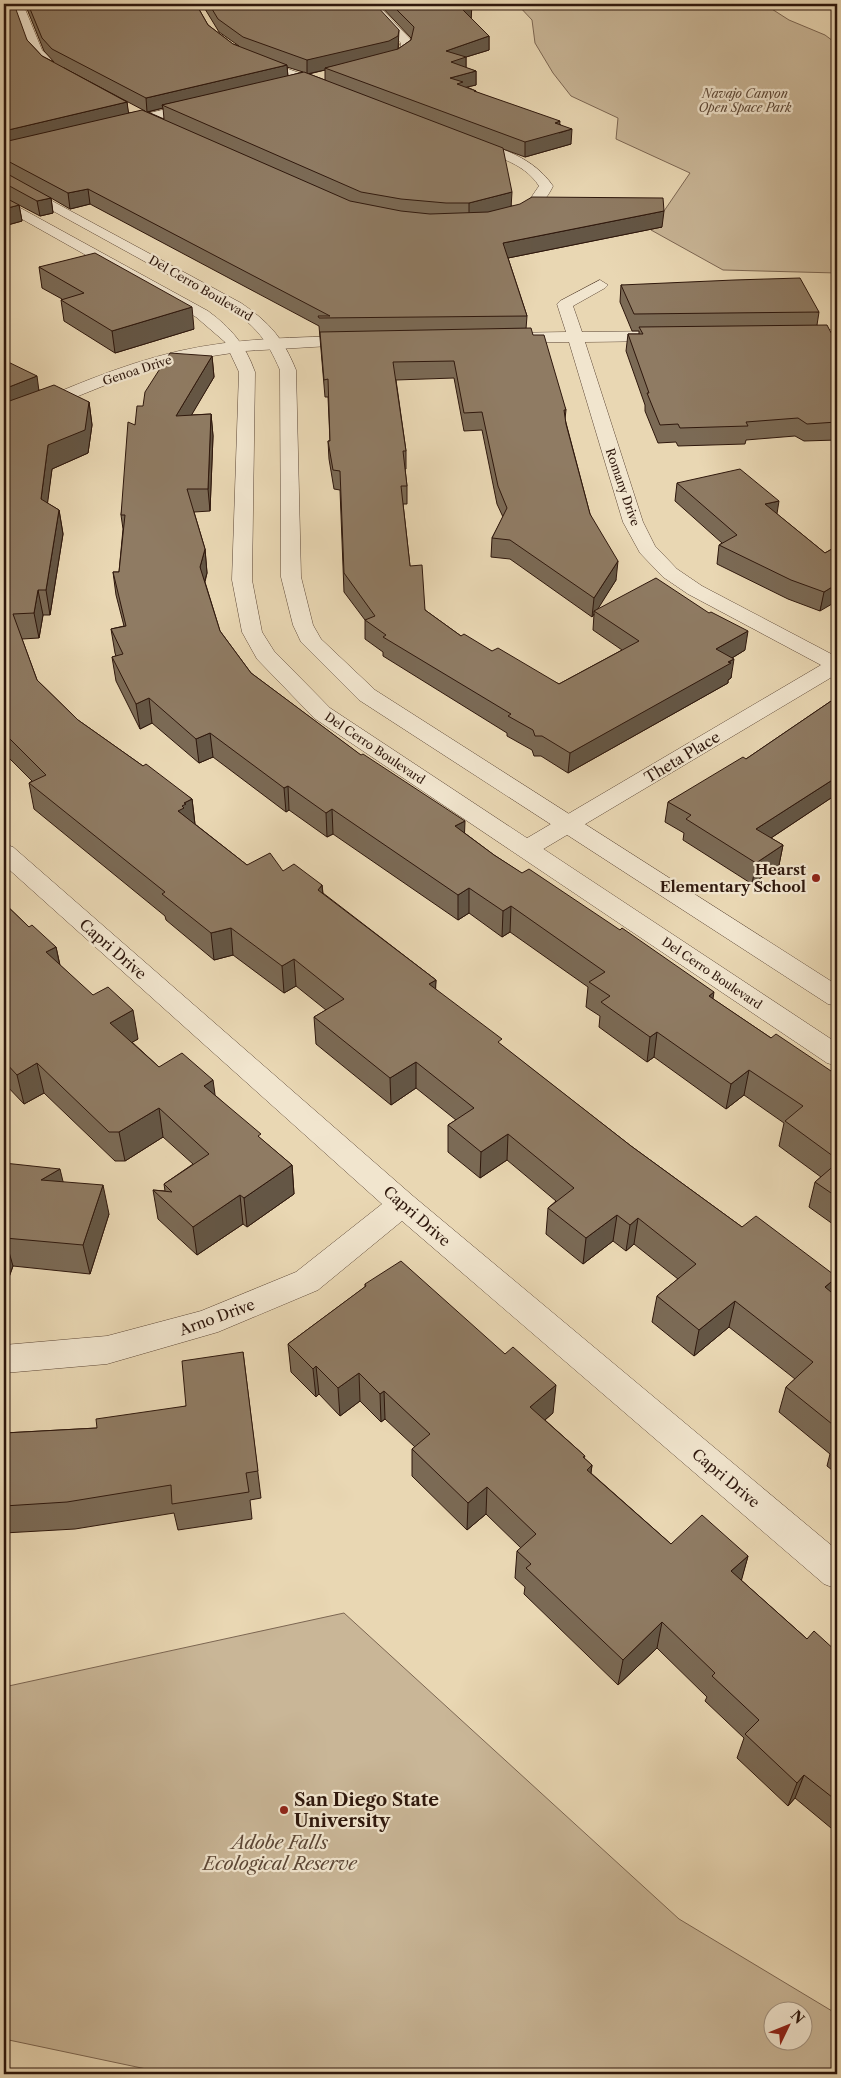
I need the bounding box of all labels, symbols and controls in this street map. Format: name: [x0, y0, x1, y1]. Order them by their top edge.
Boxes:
park label: Navajo Canyon Open Space Park: [699, 86, 792, 115]
street label: Del Cerro Boulevard: [146, 252, 256, 324]
street label: Genoa Drive: [101, 352, 174, 388]
street label: Romany Drive: [603, 446, 643, 528]
street label: Del Cerro Boulevard: [322, 709, 428, 787]
street label: Theta Place: [641, 727, 723, 787]
place label: Hearst Elementary School: [660, 860, 806, 896]
marker: Hearst Elementary School: [810, 872, 822, 884]
street label: Capri Drive: [76, 915, 150, 983]
street label: Del Cerro Boulevard: [659, 934, 765, 1012]
street label: Capri Drive: [380, 1182, 454, 1250]
street label: Arno Drive: [176, 1295, 257, 1340]
street label: Capri Drive: [688, 1444, 764, 1512]
place label: San Diego State University: [294, 1789, 439, 1832]
marker: San Diego State University: [278, 1804, 290, 1816]
park label: Adobe Falls Ecological Reserve: [201, 1832, 358, 1875]
north arrow: [764, 2000, 814, 2050]
text: N: [787, 2007, 808, 2028]

